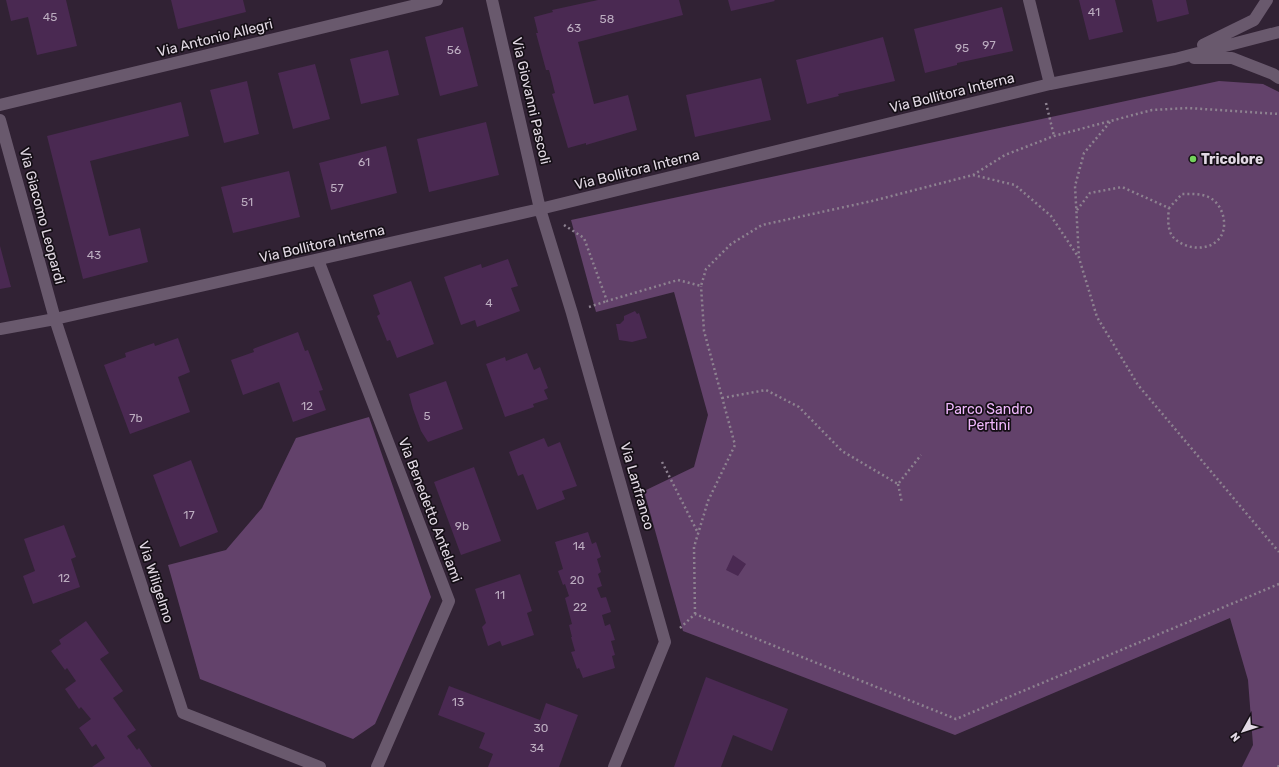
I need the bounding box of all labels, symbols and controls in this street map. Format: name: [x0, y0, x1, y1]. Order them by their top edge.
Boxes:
house number: 41: [1088, 5, 1100, 19]
house number: 45: [43, 10, 57, 24]
house number: 58: [600, 12, 614, 26]
street label: Via Antonio Allegri: [155, 15, 275, 61]
house number: 63: [567, 21, 581, 35]
street label: Via Giovanni Pascoli: [508, 36, 554, 166]
house number: 97: [982, 38, 996, 52]
house number: 95: [955, 41, 969, 55]
house number: 56: [447, 43, 461, 57]
street label: Via Bollitora Interna: [888, 69, 1016, 117]
street label: Via Giacomo Leopardi: [16, 146, 68, 286]
street label: Via Bollitora Interna: [573, 146, 701, 194]
place label: Tricolore: [1201, 151, 1263, 168]
marker: Tricolore: [1188, 154, 1198, 164]
house number: 61: [358, 155, 370, 169]
house number: 57: [330, 181, 344, 195]
house number: 51: [241, 195, 253, 209]
street label: Via Bollitora Interna: [258, 221, 386, 267]
house number: 43: [87, 248, 101, 262]
house number: 4: [485, 296, 493, 310]
house number: 12: [301, 399, 313, 413]
park label: Parco Sandro Pertini: [945, 401, 1033, 434]
house number: 5: [423, 409, 431, 423]
house number: 7b: [129, 411, 143, 425]
street label: Via Benedetto Antelami: [395, 435, 465, 585]
street label: Via Lanfranco: [616, 440, 658, 532]
house number: 17: [183, 508, 195, 522]
house number: 9b: [455, 519, 469, 533]
street label: Via Wiligelmo: [135, 539, 177, 625]
house number: 14: [573, 539, 586, 553]
house number: 12: [58, 571, 70, 585]
house number: 20: [570, 573, 584, 587]
house number: 11: [495, 588, 505, 602]
house number: 22: [573, 600, 587, 614]
house number: 13: [452, 695, 464, 709]
north arrow: [1223, 711, 1263, 751]
house number: 30: [534, 721, 548, 735]
text: N: [1228, 730, 1243, 744]
house number: 34: [530, 741, 545, 755]

